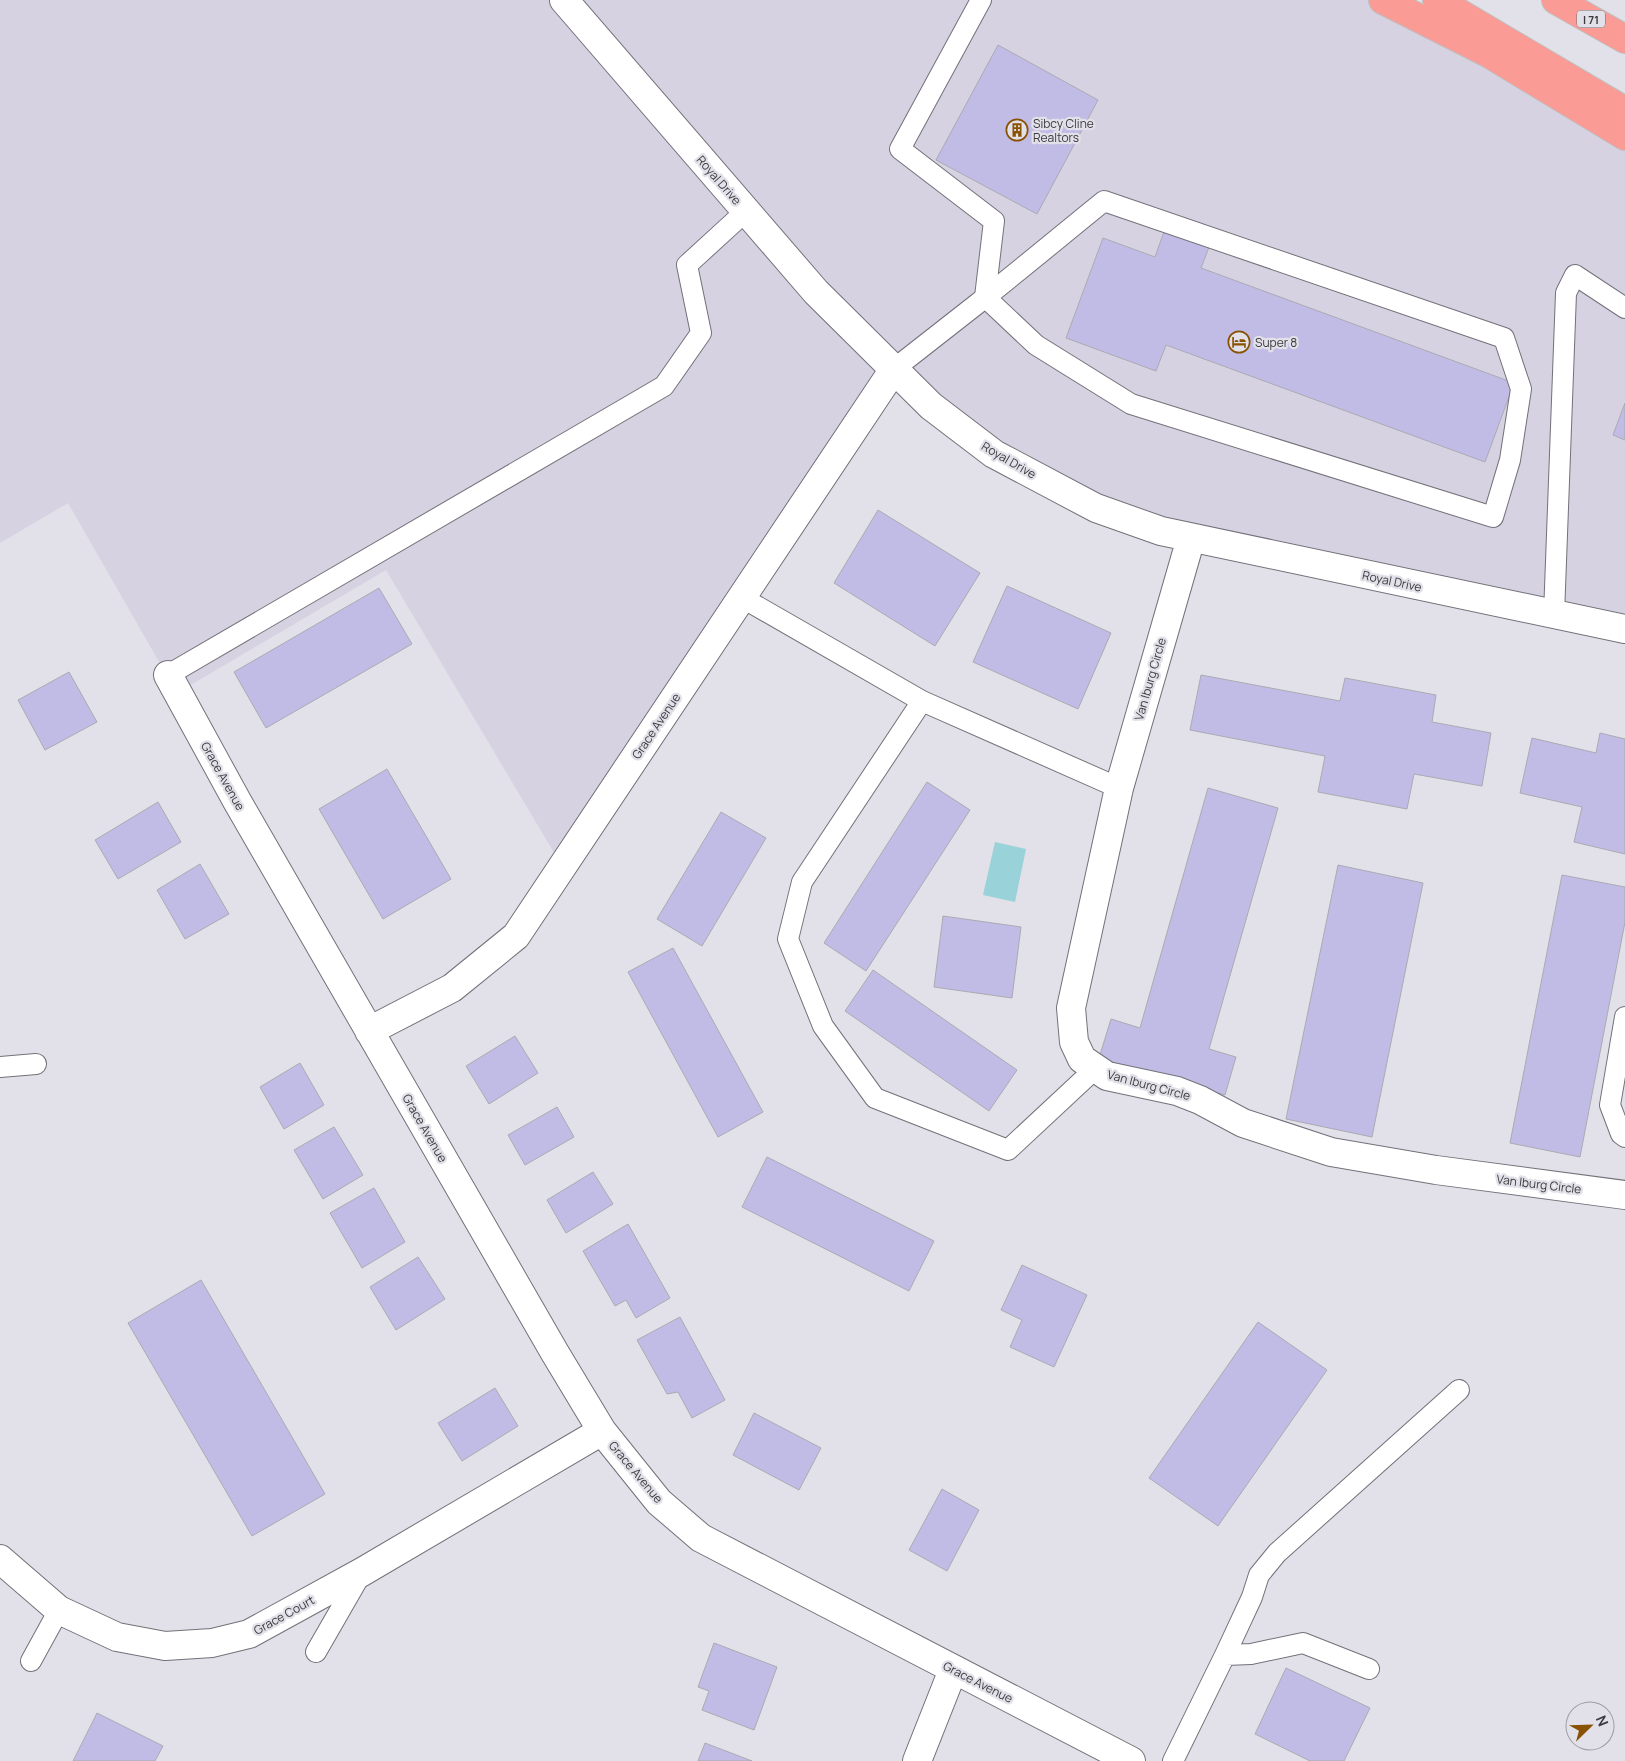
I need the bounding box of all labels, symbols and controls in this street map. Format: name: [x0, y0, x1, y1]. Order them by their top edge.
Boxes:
road number: I 71: [1577, 10, 1605, 28]
place label: Sibcy Cline Realtors: [1033, 115, 1094, 146]
building icon: Sibcy Cline Realtors: [1005, 118, 1029, 142]
street label: Royal Drive: [693, 152, 745, 208]
hotel icon: Super 8: [1227, 330, 1251, 354]
place label: Super 8: [1255, 334, 1297, 351]
street label: Royal Drive: [979, 438, 1039, 482]
street label: Royal Drive: [1361, 566, 1423, 596]
street label: Van Iburg Circle: [1130, 636, 1170, 722]
street label: Grace Avenue: [628, 690, 684, 762]
street label: Grace Avenue: [197, 739, 249, 813]
street label: Van Iburg Circle: [1106, 1066, 1192, 1104]
street label: Grace Avenue: [399, 1091, 451, 1165]
street label: Van Iburg Circle: [1496, 1170, 1582, 1198]
street label: Grace Avenue: [605, 1437, 667, 1507]
street label: Grace Court: [251, 1591, 318, 1639]
street label: Grace Avenue: [940, 1657, 1016, 1707]
north arrow: [1565, 1701, 1615, 1751]
text: N: [1592, 1712, 1613, 1729]

